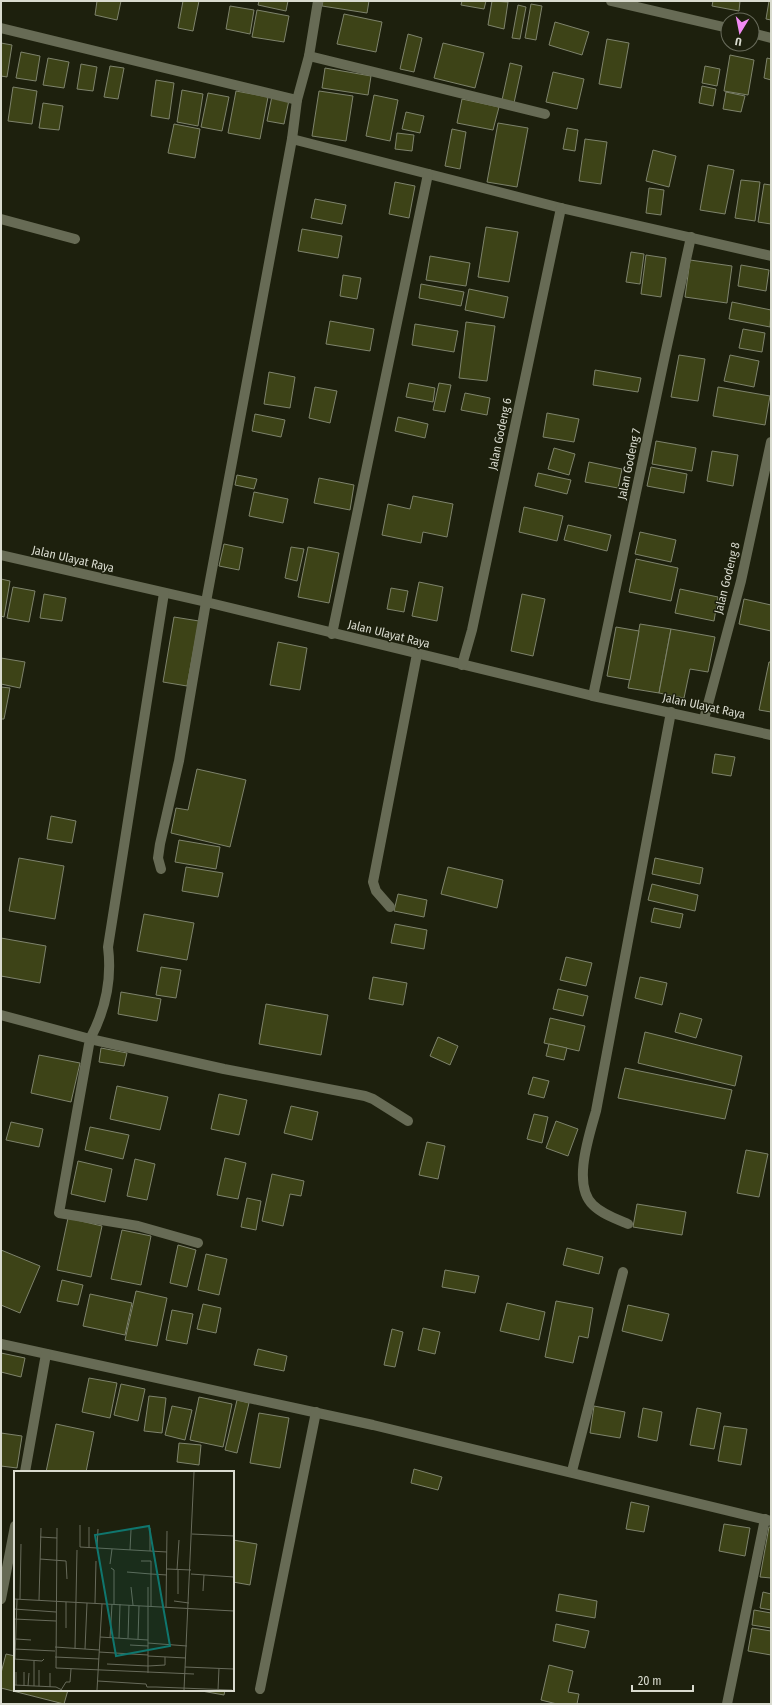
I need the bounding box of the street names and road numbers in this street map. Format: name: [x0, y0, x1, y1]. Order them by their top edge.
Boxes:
street label: Jalan Godeng 6: [486, 397, 514, 471]
street label: Jalan Godeng 7: [615, 427, 643, 501]
street label: Jalan Godeng 8: [711, 541, 743, 615]
street label: Jalan Ulayat Raya: [30, 543, 116, 575]
street label: Jalan Ulayat Raya: [347, 617, 432, 651]
street label: Jalan Ulayat Raya: [661, 690, 747, 722]

